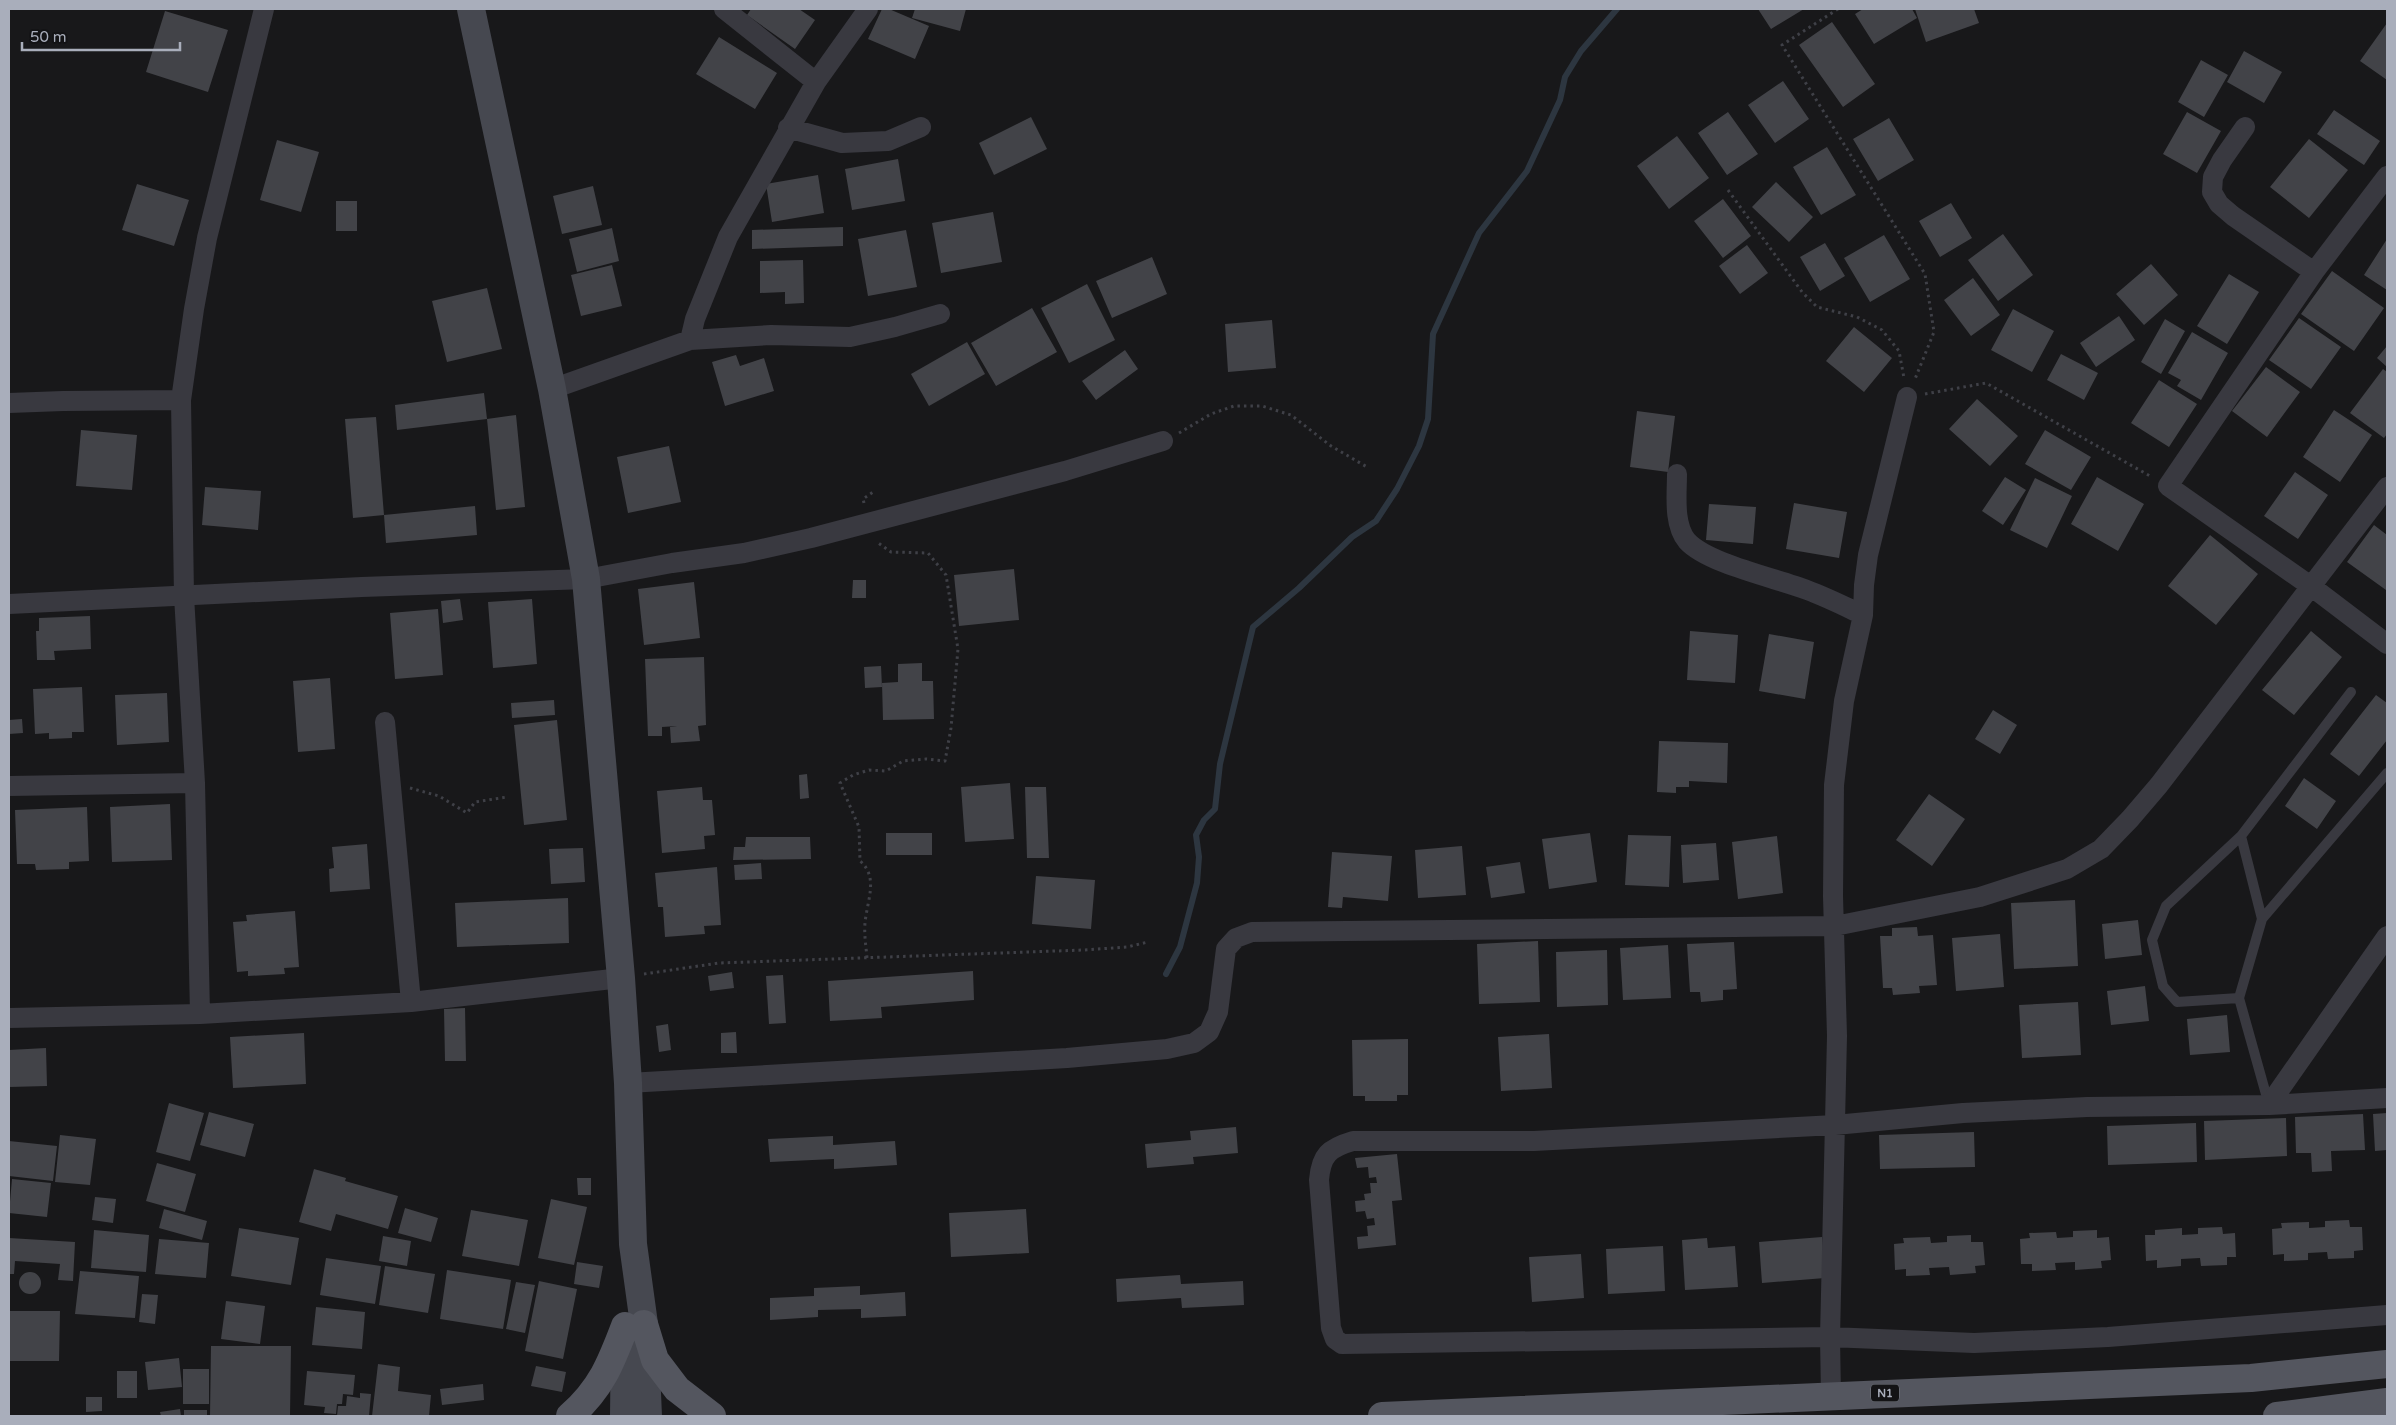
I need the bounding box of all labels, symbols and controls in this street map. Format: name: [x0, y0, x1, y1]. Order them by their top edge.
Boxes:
scale bar: [22, 20, 180, 52]
text: 50 m: [30, 28, 67, 46]
road number: N1: [1871, 1385, 1899, 1402]

